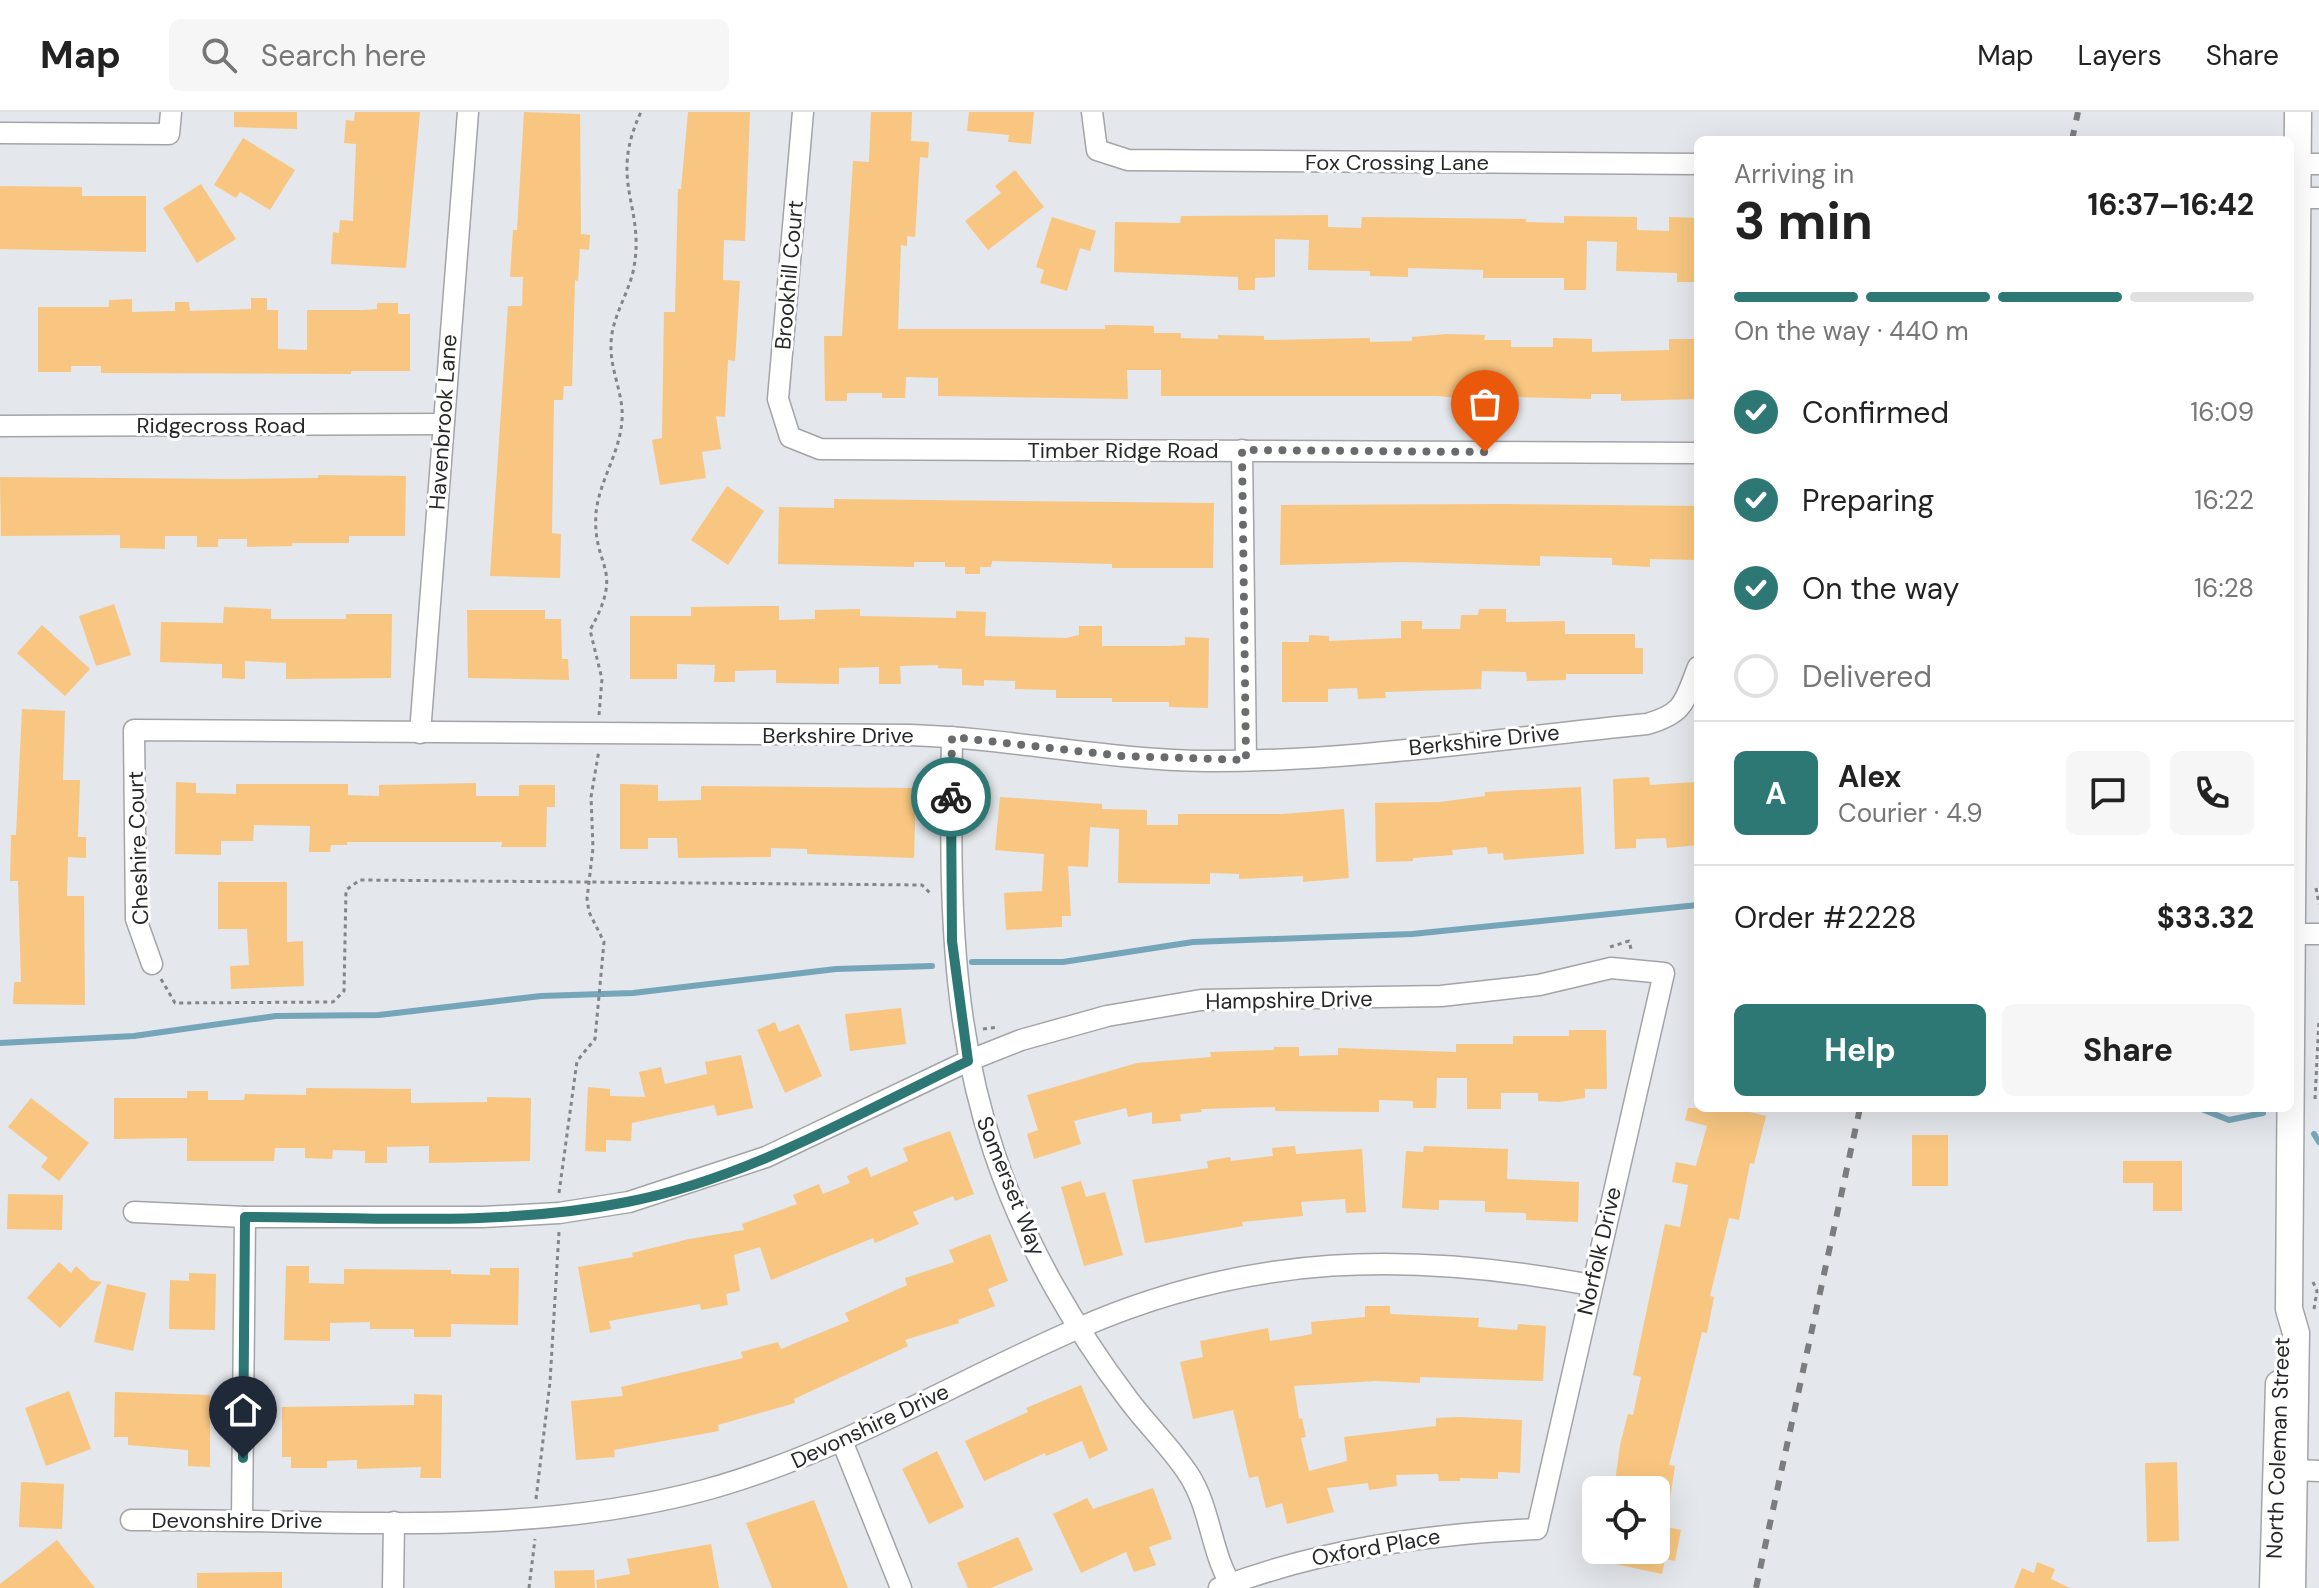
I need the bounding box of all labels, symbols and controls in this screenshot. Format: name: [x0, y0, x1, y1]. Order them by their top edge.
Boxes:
search box: [169, 19, 729, 91]
text: Map: [40, 30, 121, 80]
icon: search: [197, 33, 241, 77]
text: Search here: [261, 36, 426, 75]
text: Map: [1977, 37, 2034, 74]
text: Layers: [2078, 37, 2162, 74]
text: Share: [2206, 37, 2279, 74]
street label: Fox Crossing Lane: [1305, 148, 1489, 177]
text: Arriving in: [1734, 157, 1854, 191]
text: 16:37–16:42: [2088, 185, 2254, 224]
text: 3 min: [1734, 187, 1873, 255]
street label: Brookhill Court: [768, 199, 810, 351]
text: On the way · 440 m: [1734, 314, 1969, 348]
street label: Havenbrook Lane: [422, 333, 464, 511]
pin: [1451, 370, 1519, 452]
icon: bag: [1463, 382, 1507, 426]
icon: check: [1734, 390, 1778, 434]
text: Confirmed: [1802, 393, 1949, 432]
text: 16:09: [2190, 395, 2254, 429]
street label: Ridgecross Road: [137, 411, 305, 440]
street label: Timber Ridge Road: [1027, 436, 1219, 465]
icon: check: [1734, 478, 1778, 522]
text: Preparing: [1802, 481, 1934, 520]
text: 16:22: [2194, 483, 2254, 517]
icon: check: [1734, 566, 1778, 610]
text: On the way: [1802, 569, 1959, 608]
text: 16:28: [2194, 571, 2254, 605]
text: Delivered: [1802, 657, 1932, 696]
street label: Berkshire Drive: [1407, 718, 1561, 762]
street label: Berkshire Drive: [762, 721, 914, 750]
button: chat: [2066, 751, 2150, 835]
button: phone: [2170, 751, 2254, 835]
courier: [911, 757, 991, 837]
text: Alex: [1838, 757, 1901, 796]
street label: Cheshire Court: [121, 770, 155, 926]
text: A: [1765, 774, 1787, 813]
icon: bike: [929, 775, 973, 819]
text: Courier · 4.9: [1838, 796, 1983, 830]
text: Order #2228: [1734, 898, 1916, 937]
text: $33.32: [2157, 898, 2254, 937]
street label: Hampshire Drive: [1205, 984, 1373, 1016]
button: Help: [1734, 1004, 1986, 1096]
button: Share: [2002, 1004, 2254, 1096]
street label: Somerset Way: [970, 1112, 1052, 1260]
street label: Norfolk Drive: [1570, 1184, 1628, 1318]
street label: North Coleman Street: [2260, 1336, 2296, 1560]
pin: [209, 1376, 277, 1458]
street label: Devonshire Drive: [786, 1377, 954, 1475]
icon: home: [221, 1388, 265, 1432]
map controls: [1582, 1476, 1670, 1564]
button: locate: [1582, 1476, 1670, 1564]
street label: Devonshire Drive: [151, 1506, 323, 1535]
street label: Oxford Place: [1309, 1521, 1443, 1573]

